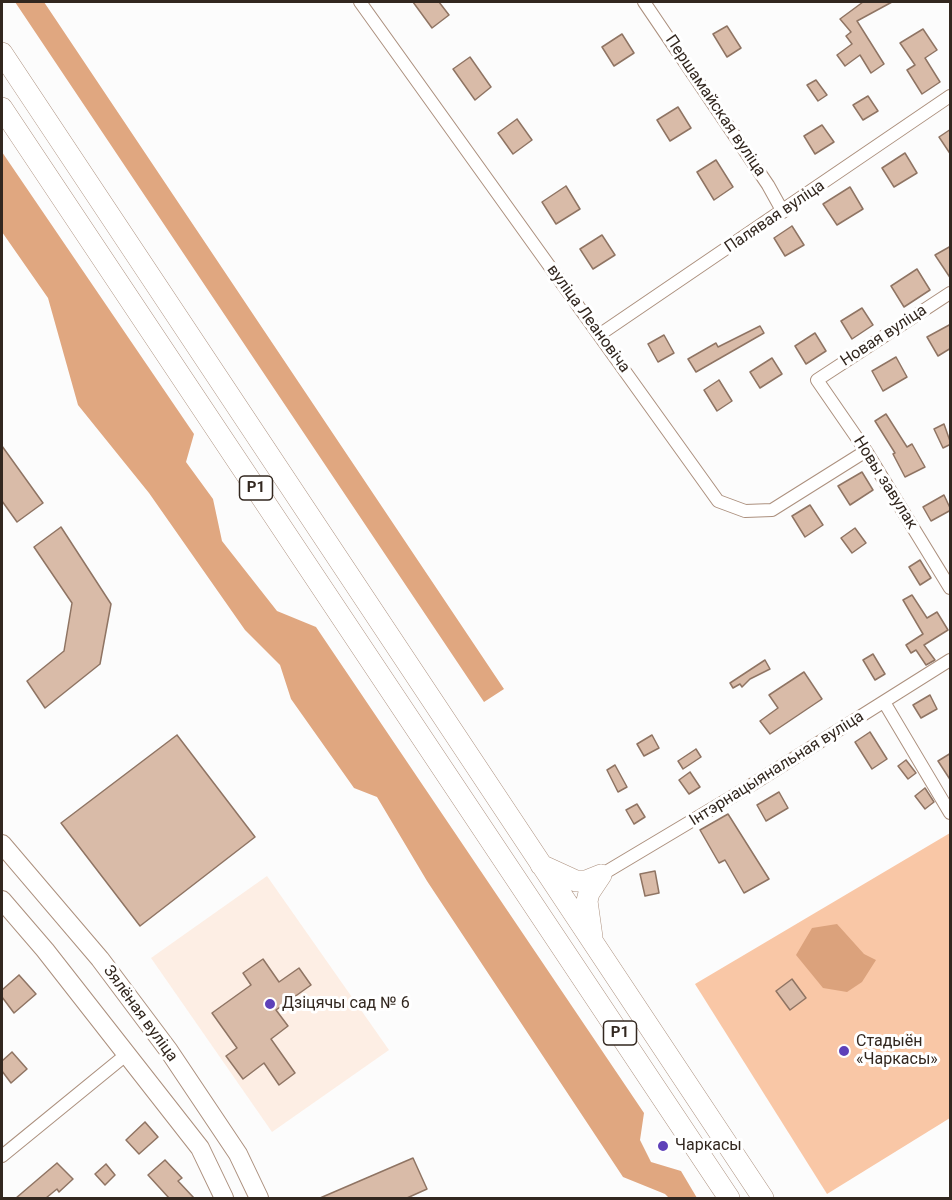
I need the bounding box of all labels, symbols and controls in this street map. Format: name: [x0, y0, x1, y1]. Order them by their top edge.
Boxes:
street label: Першамайская вуліца: [661, 32, 769, 180]
street label: Палявая вуліца: [721, 176, 829, 258]
street label: вуліца Леановіча: [542, 261, 634, 377]
street label: Новая вуліца: [837, 301, 931, 371]
street label: Новы завулак: [849, 433, 921, 533]
road number: Р1: [240, 476, 272, 500]
street label: Інтэрнацыянальная вуліца: [686, 707, 868, 831]
street label: Зялёная вуліца: [99, 962, 181, 1066]
place label: Дзіцячы сад № 6: [282, 994, 410, 1014]
marker: Дзіцячы сад № 6: [263, 997, 277, 1011]
road number: Р1: [604, 1021, 636, 1045]
place label: Стадыён «Чаркасы»: [856, 1032, 938, 1070]
marker: Стадыён «Чаркасы»: [837, 1044, 851, 1058]
place label: Чаркасы: [675, 1136, 742, 1156]
marker: Чаркасы: [656, 1139, 670, 1153]

